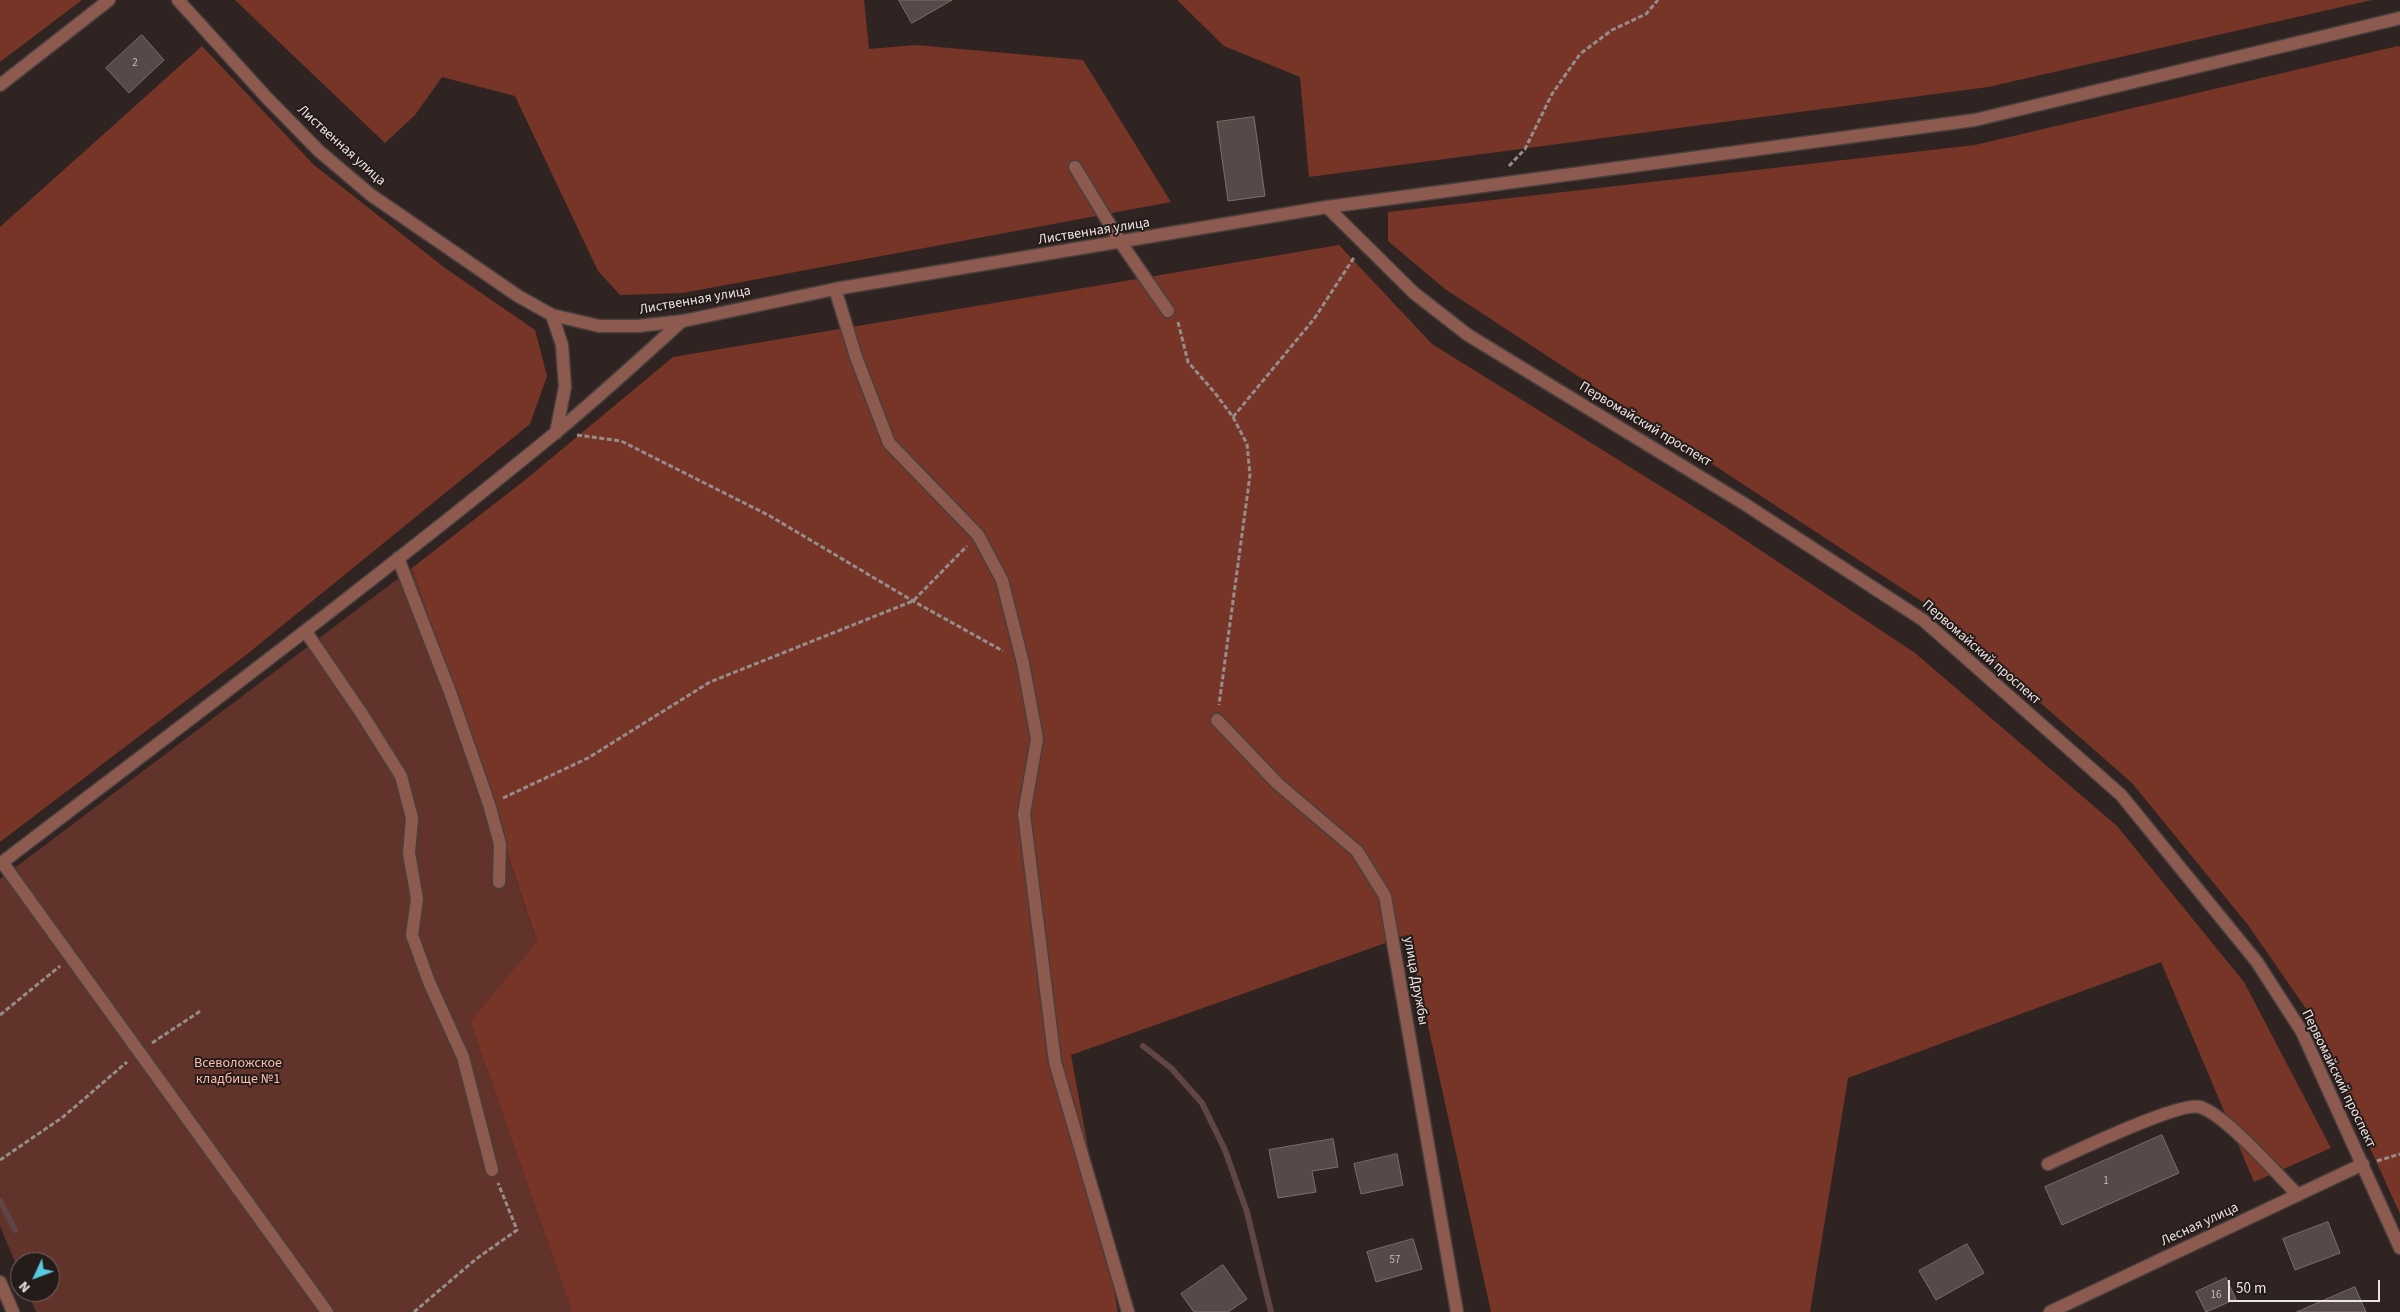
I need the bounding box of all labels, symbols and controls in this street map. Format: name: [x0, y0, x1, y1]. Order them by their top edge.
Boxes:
house number: 2: [132, 57, 138, 71]
street label: Лиственная улица: [293, 102, 389, 190]
street label: Лиственная улица: [1037, 215, 1151, 249]
street label: Лиственная улица: [638, 283, 752, 319]
street label: Первомайский проспект: [1576, 379, 1714, 471]
street label: Первомайский проспект: [1918, 597, 2044, 709]
street label: улица Дружбы: [1399, 935, 1431, 1027]
street label: Первомайский проспект: [2297, 1007, 2379, 1151]
park label: Всеволожское кладбище №1: [194, 1056, 282, 1088]
house number: 1: [2103, 1175, 2109, 1189]
street label: Лесная улица: [2158, 1200, 2242, 1250]
north arrow: [10, 1252, 60, 1302]
house number: 57: [1390, 1254, 1400, 1268]
scale bar: [2230, 1270, 2382, 1302]
text: N: [14, 1276, 35, 1297]
text: 50 m: [2236, 1278, 2266, 1299]
house number: 16: [2211, 1289, 2221, 1303]

